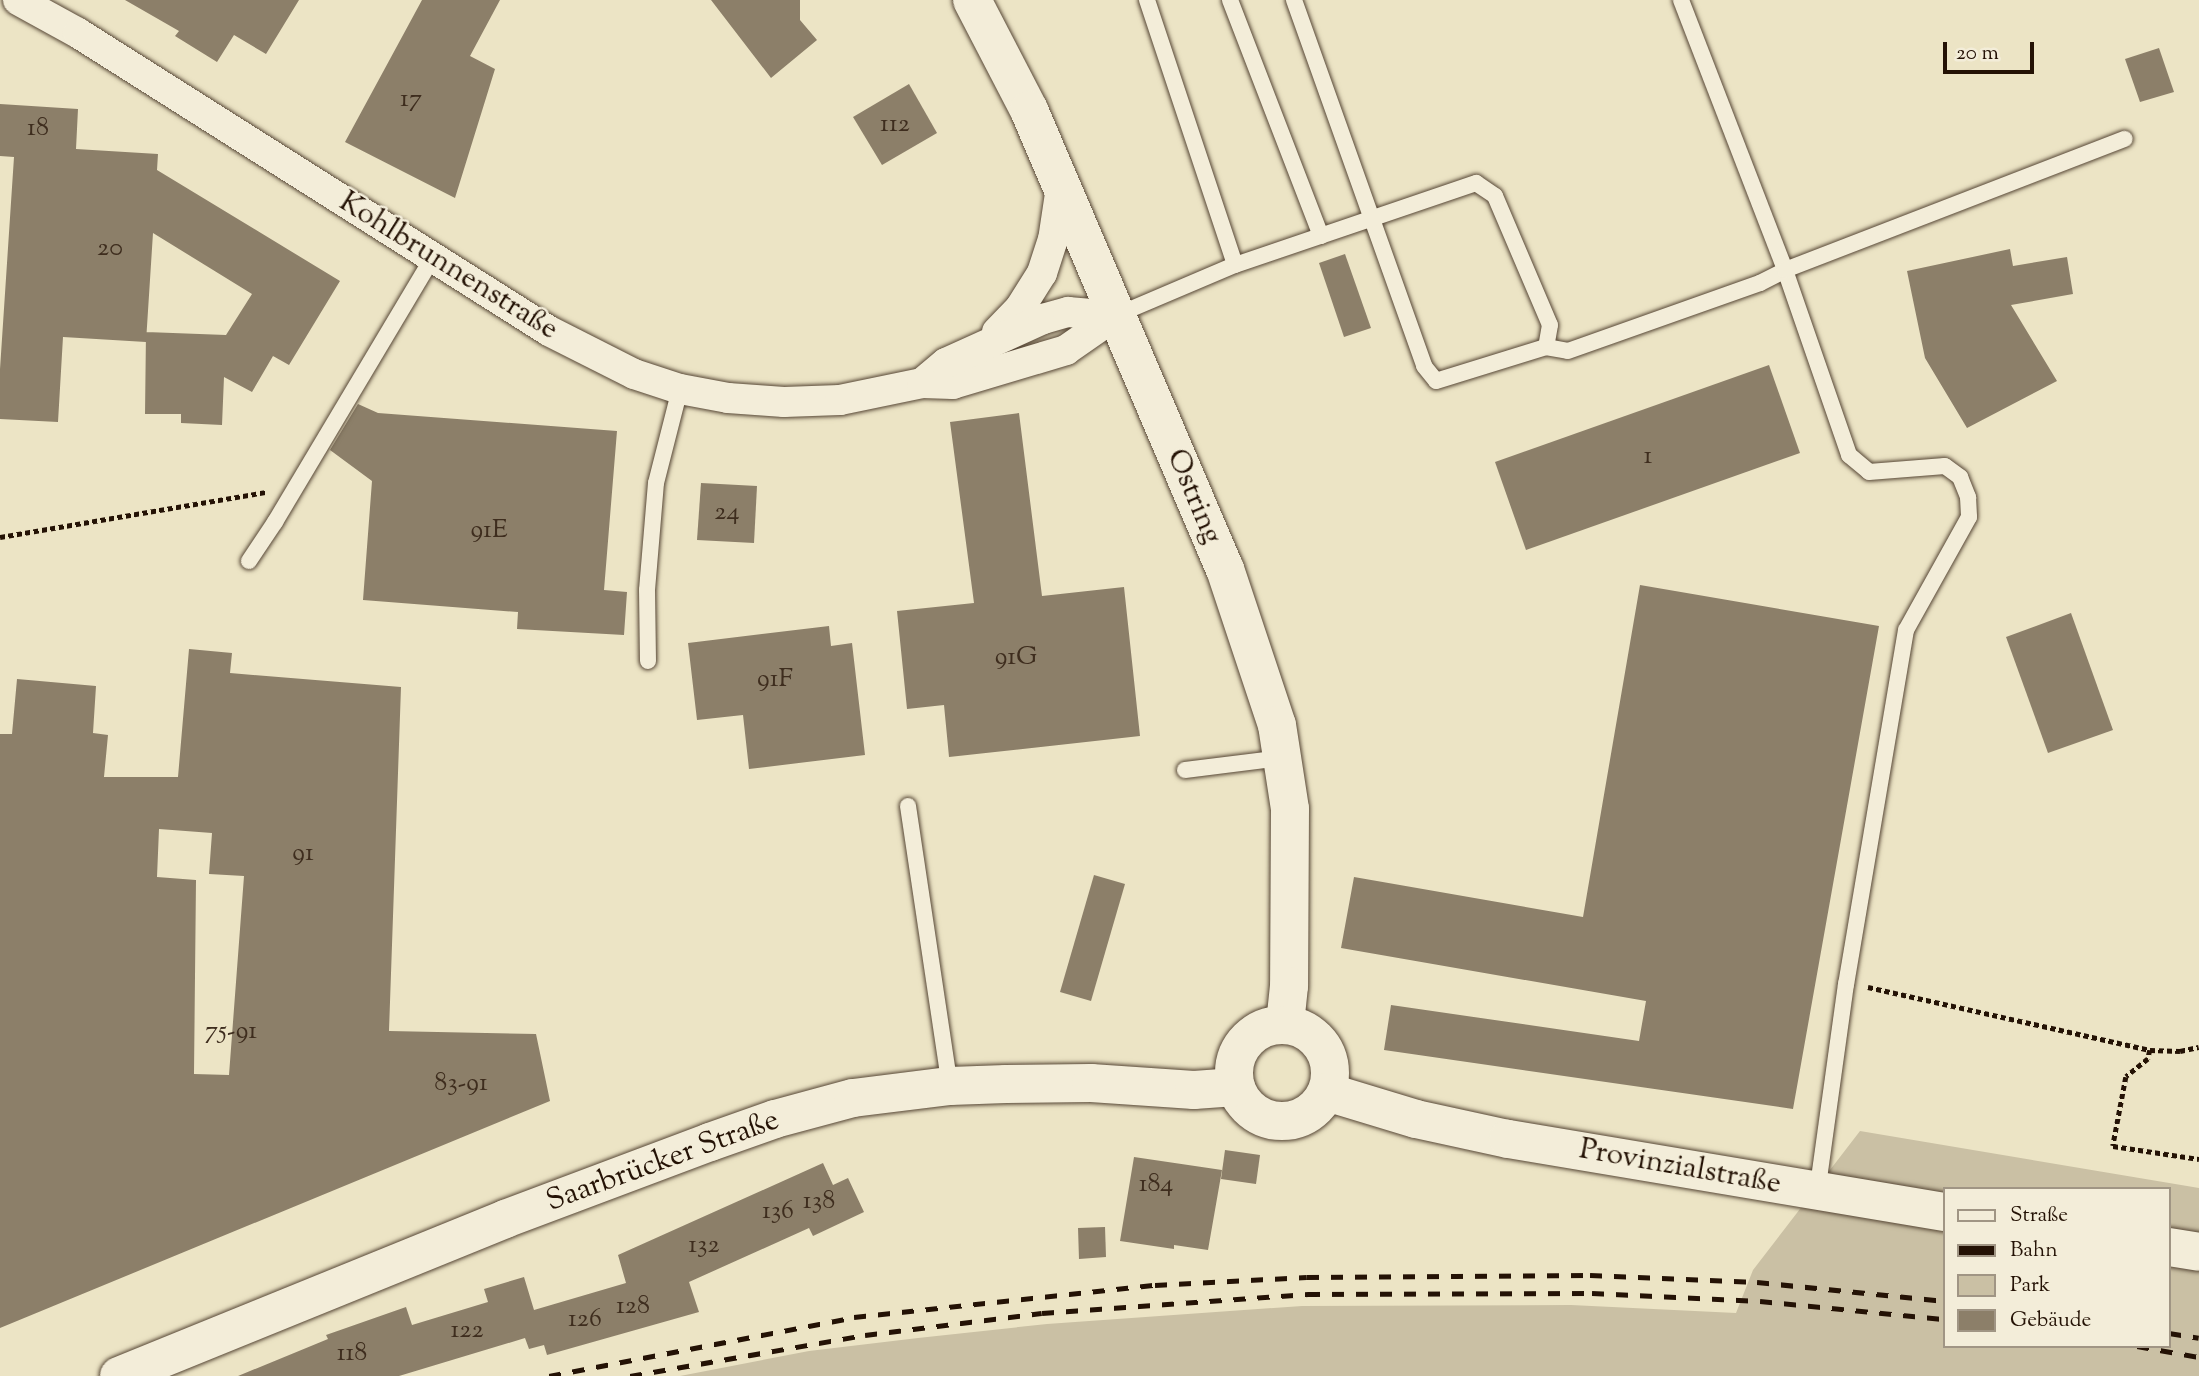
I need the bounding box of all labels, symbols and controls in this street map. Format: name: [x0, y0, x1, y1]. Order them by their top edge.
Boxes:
scale bar: [1947, 28, 2038, 72]
text: 20 m: [1956, 39, 1999, 69]
house number: 17: [400, 84, 422, 116]
house number: 112: [880, 109, 910, 141]
house number: 18: [27, 113, 49, 145]
street label: Kohlbrunnenstraße: [332, 185, 564, 349]
house number: 20: [97, 233, 123, 265]
house number: 1: [1644, 441, 1652, 473]
street label: Ostring: [1157, 444, 1229, 550]
house number: 24: [714, 497, 740, 529]
house number: 91E: [470, 515, 508, 547]
house number: 91G: [995, 642, 1037, 674]
house number: 91F: [757, 664, 793, 696]
house number: 91: [292, 838, 314, 870]
house number: 75-91: [205, 1016, 257, 1048]
house number: 83-91: [434, 1068, 488, 1100]
street label: Saarbrücker Straße: [542, 1103, 784, 1221]
street label: Provinzialstraße: [1576, 1133, 1784, 1203]
house number: 184: [1139, 1169, 1173, 1201]
house number: 138: [803, 1186, 835, 1218]
legend: [1944, 1187, 2171, 1348]
house number: 136: [762, 1196, 794, 1228]
text: Straße: [2010, 1201, 2068, 1231]
house number: 132: [688, 1230, 720, 1262]
text: Bahn: [2010, 1236, 2058, 1266]
text: Park: [2010, 1271, 2050, 1301]
house number: 128: [616, 1291, 650, 1323]
house number: 126: [568, 1304, 602, 1336]
text: Gebäude: [2010, 1306, 2091, 1336]
house number: 122: [450, 1315, 484, 1347]
house number: 118: [337, 1338, 367, 1370]

